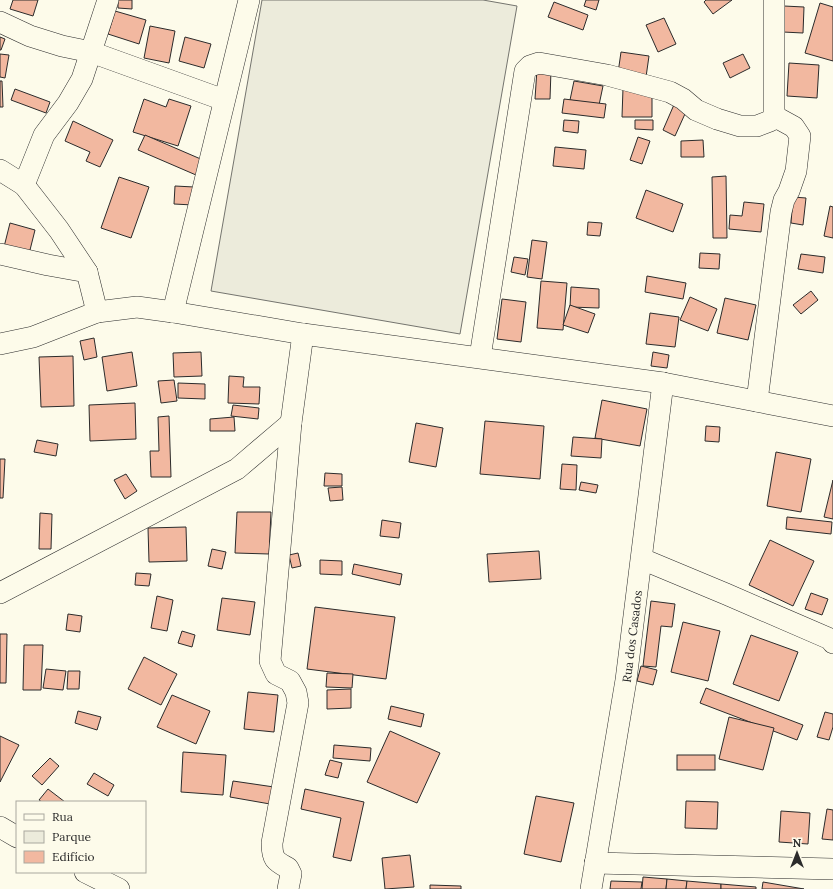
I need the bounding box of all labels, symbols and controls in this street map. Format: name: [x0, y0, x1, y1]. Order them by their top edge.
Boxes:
street label: Rua dos Casados: [618, 589, 645, 683]
legend: [16, 801, 146, 873]
text: Rua: [52, 809, 73, 824]
text: Parque: [52, 829, 92, 844]
north arrow: [777, 833, 817, 873]
text: N: [793, 836, 802, 850]
text: Edifício: [52, 849, 95, 864]

